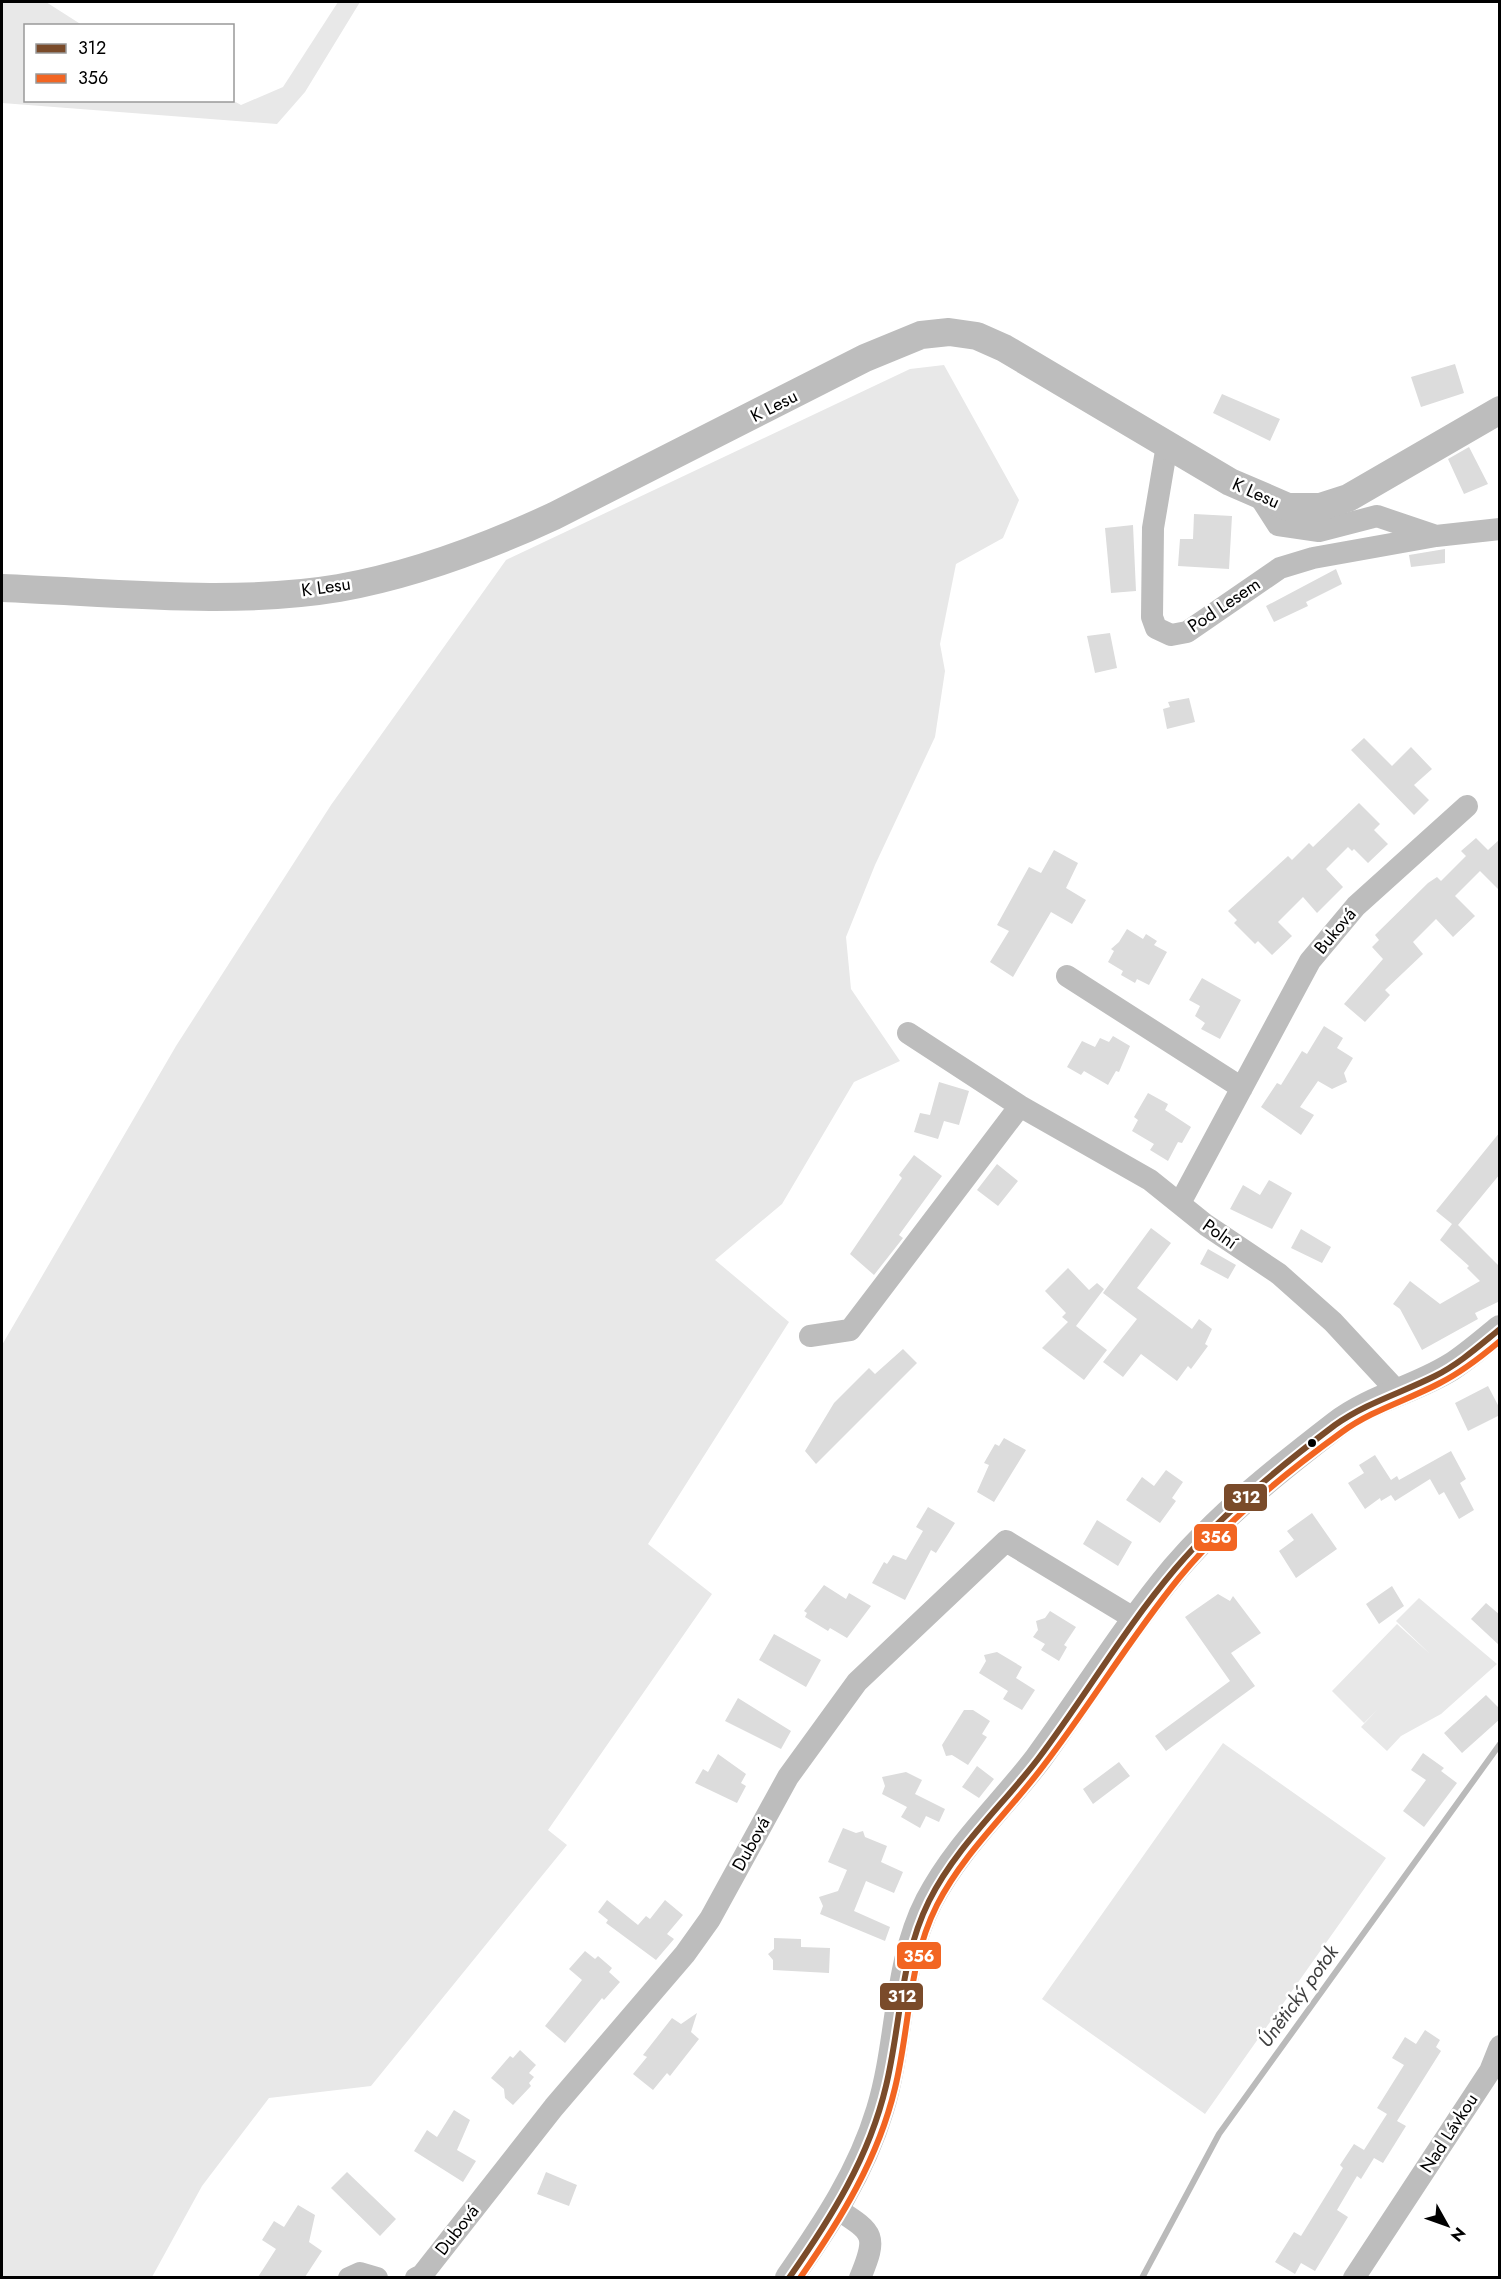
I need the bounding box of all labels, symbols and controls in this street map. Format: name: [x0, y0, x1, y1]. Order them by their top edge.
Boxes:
legend: [24, 24, 234, 102]
text: 312: [78, 35, 106, 61]
text: 356: [78, 65, 108, 91]
street label: K Lesu: [746, 383, 802, 429]
street label: K Lesu: [1228, 471, 1284, 515]
street label: K Lesu: [300, 571, 352, 603]
street label: Pod Lesem: [1182, 571, 1266, 639]
street label: Buková: [1308, 902, 1362, 960]
street label: Polní: [1197, 1213, 1244, 1256]
unlabelled marker: [1306, 1437, 1318, 1449]
line badge: 312: [1223, 1483, 1268, 1512]
text: 312: [1232, 1486, 1260, 1509]
line badge: 356: [1193, 1523, 1238, 1552]
text: 356: [1201, 1526, 1231, 1549]
street label: Dubová: [726, 1812, 776, 1876]
water label: Únětický potok: [1251, 1938, 1346, 2053]
line badge: 356: [896, 1941, 942, 1970]
text: 356: [904, 1945, 934, 1968]
line badge: 312: [879, 1982, 924, 2011]
text: 312: [888, 1985, 916, 2008]
street label: Nad Lávkou: [1414, 2088, 1484, 2178]
north arrow: [1417, 2195, 1477, 2255]
street label: Dubová: [429, 2199, 485, 2261]
text: N: [1445, 2222, 1471, 2247]

